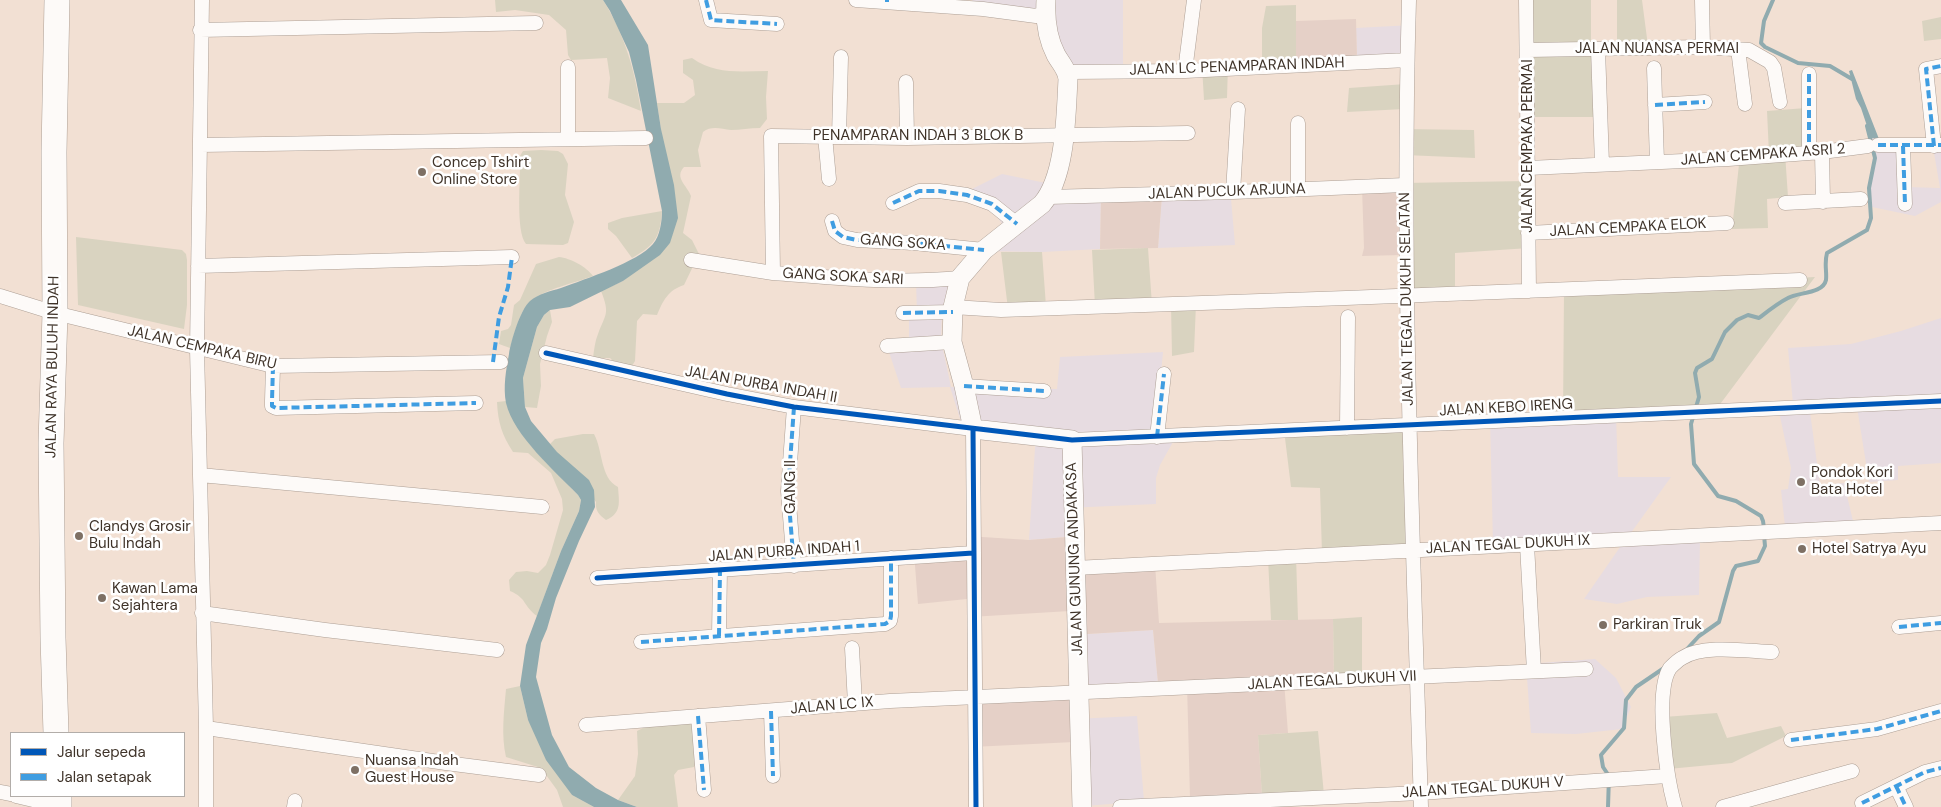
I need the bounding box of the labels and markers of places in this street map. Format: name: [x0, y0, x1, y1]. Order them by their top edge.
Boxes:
place label: Concep Tshirt Online Store: [432, 154, 529, 189]
marker: Concep Tshirt Online Store: [416, 166, 428, 178]
place label: Pondok Kori Bata Hotel: [1811, 464, 1893, 499]
marker: Pondok Kori Bata Hotel: [1795, 476, 1807, 488]
place label: Clandys Grosir Bulu Indah: [89, 518, 191, 553]
marker: Clandys Grosir Bulu Indah: [73, 530, 85, 542]
place label: Hotel Satrya Ayu: [1812, 540, 1926, 558]
marker: Hotel Satrya Ayu: [1796, 543, 1808, 555]
place label: Kawan Lama Sejahtera: [112, 580, 198, 615]
marker: Kawan Lama Sejahtera: [96, 592, 108, 604]
place label: Parkiran Truk: [1613, 616, 1702, 634]
marker: Parkiran Truk: [1597, 619, 1609, 631]
place label: Nuansa Indah Guest House: [365, 752, 459, 787]
marker: Nuansa Indah Guest House: [349, 764, 361, 776]

